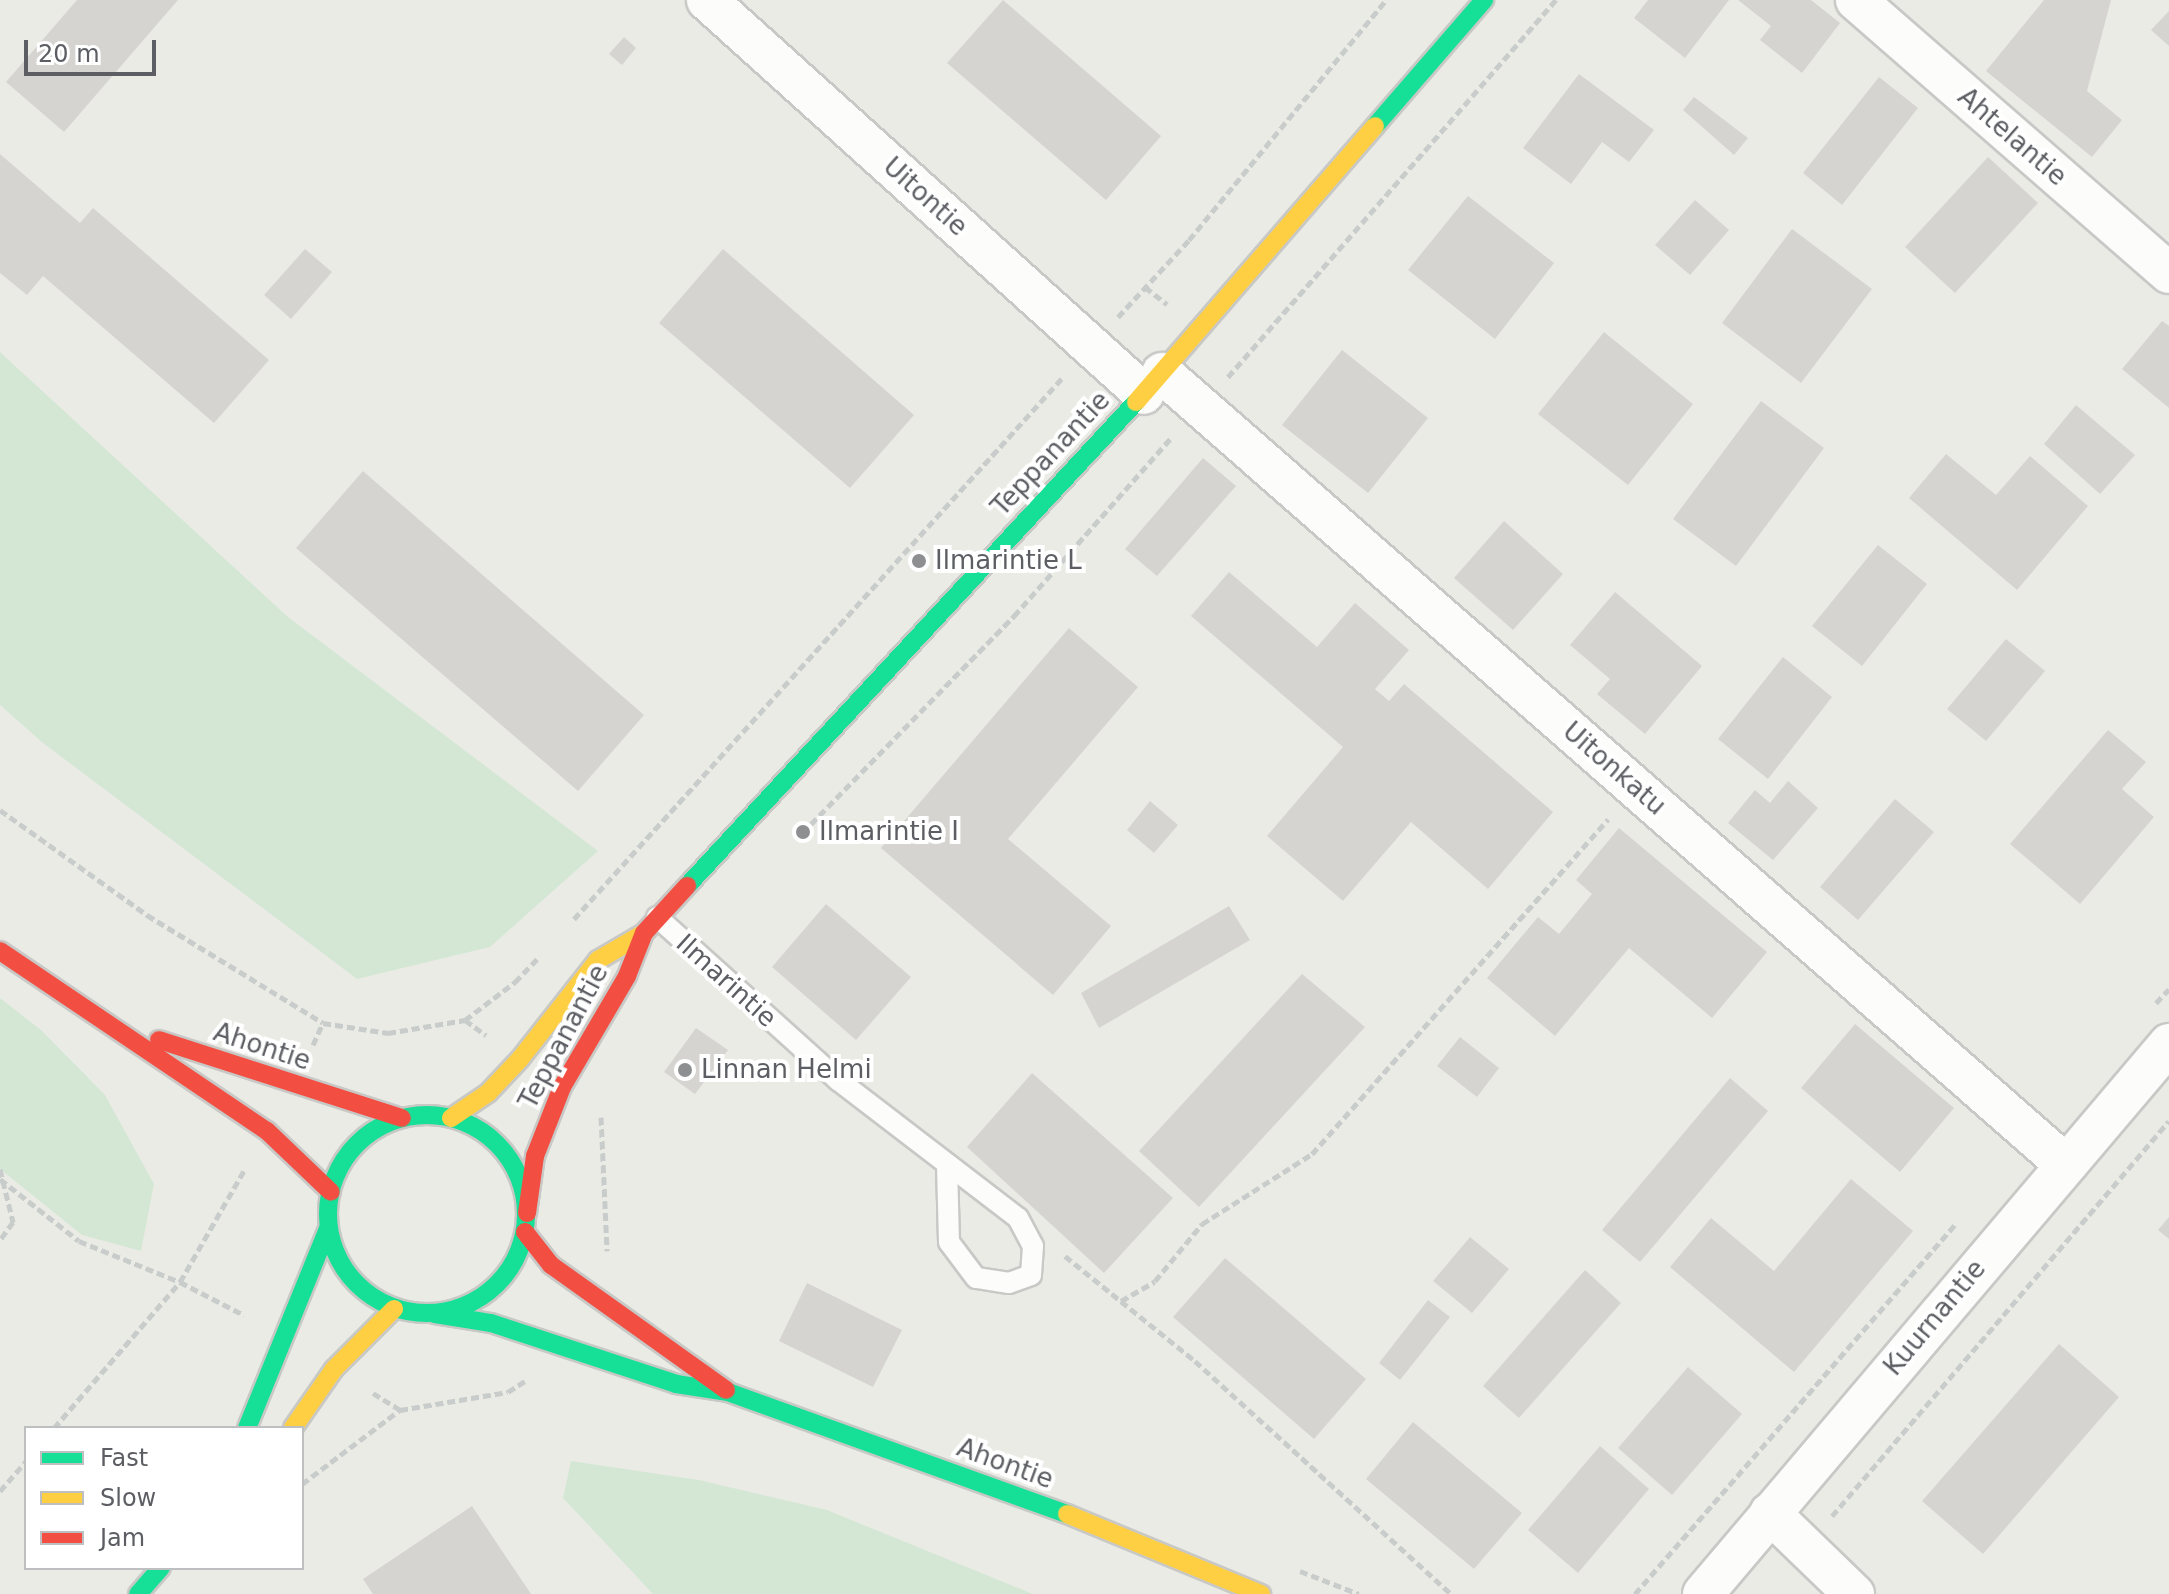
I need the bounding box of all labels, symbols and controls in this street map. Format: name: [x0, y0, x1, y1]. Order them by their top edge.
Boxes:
scale bar: [28, 24, 160, 74]
text: 20 m: [38, 40, 100, 68]
street label: Ahtelantie: [1951, 81, 2073, 193]
street label: Uitontie: [877, 151, 973, 243]
street label: Teppanantie: [985, 385, 1117, 523]
place label: Ilmarintie L: [935, 545, 1082, 577]
marker: Ilmarintie L: [910, 552, 928, 570]
street label: Uitonkatu: [1556, 716, 1672, 822]
place label: Ilmarintie I: [819, 816, 959, 848]
marker: Ilmarintie I: [794, 823, 812, 841]
street label: Ilmarintie: [670, 928, 782, 1034]
street label: Teppanantie: [513, 960, 615, 1114]
street label: Ahontie: [210, 1017, 314, 1077]
place label: Linnan Helmi: [701, 1054, 872, 1086]
marker: Linnan Helmi: [676, 1061, 694, 1079]
street label: Kuurnantie: [1878, 1254, 1992, 1382]
legend: [24, 1426, 304, 1570]
street label: Ahontie: [953, 1432, 1057, 1496]
text: Fast: [100, 1444, 148, 1472]
text: Slow: [100, 1484, 156, 1512]
text: Jam: [100, 1524, 145, 1552]

